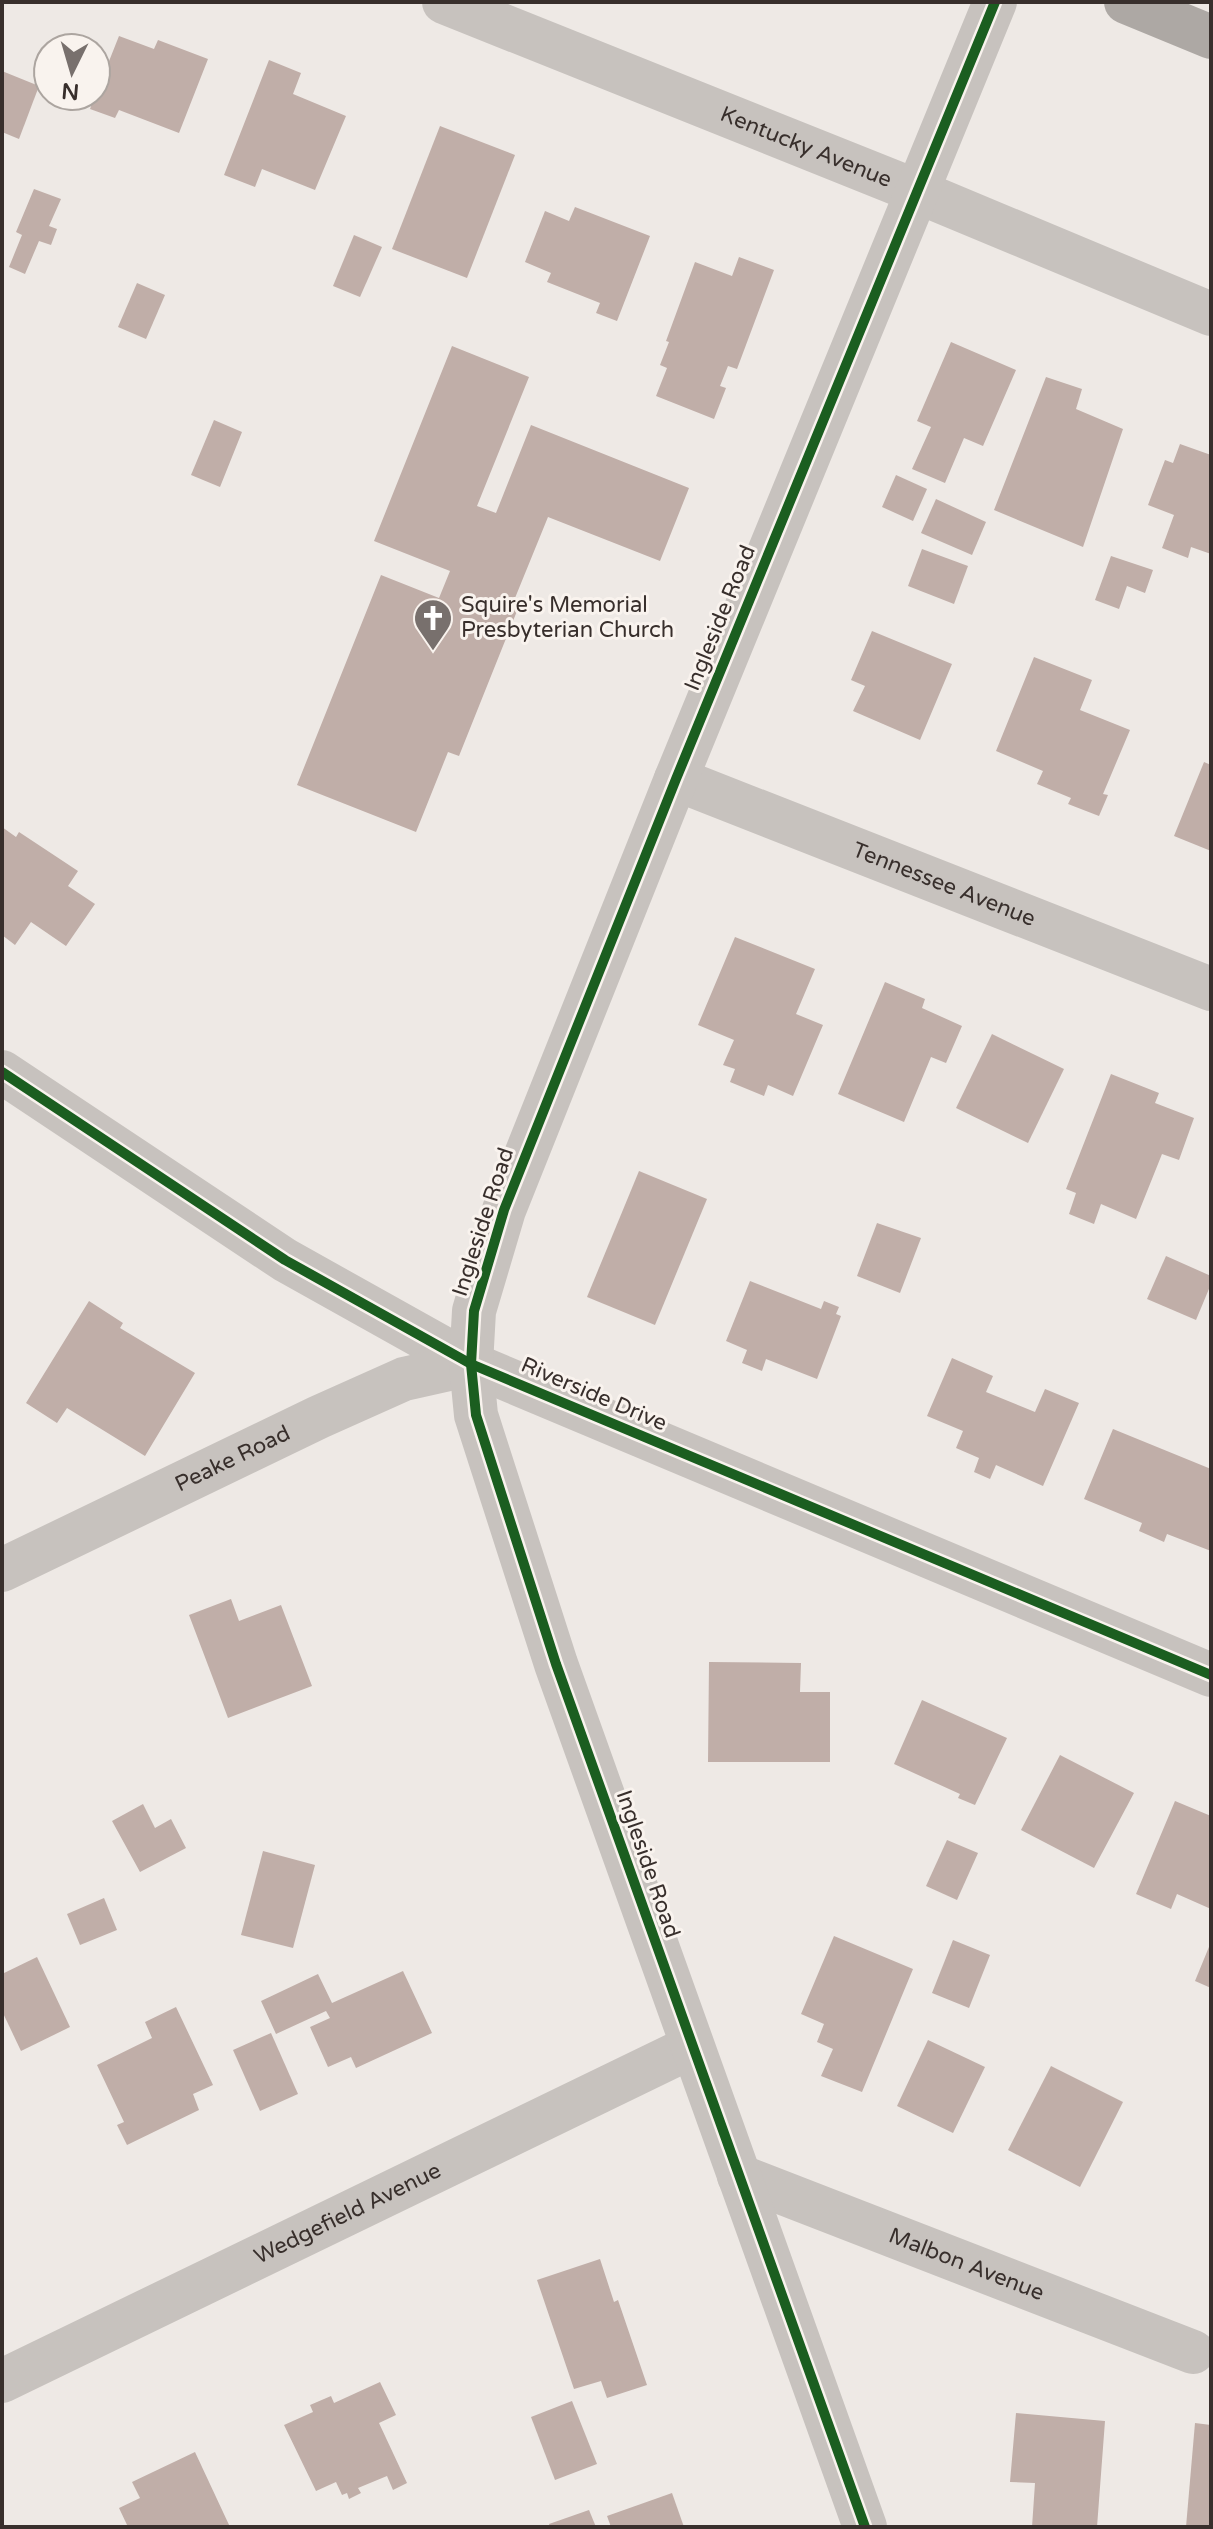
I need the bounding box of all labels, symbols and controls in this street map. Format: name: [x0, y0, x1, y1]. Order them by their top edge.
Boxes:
north arrow: [32, 32, 112, 112]
text: N: [60, 77, 80, 105]
street label: Kentucky Avenue: [717, 101, 895, 193]
street label: Ingleside Road: [679, 541, 761, 695]
place label: Squire's Memorial Presbyterian Church: [461, 592, 674, 643]
church icon: Squire's Memorial Presbyterian Church: [412, 597, 454, 652]
street label: Tennessee Avenue: [849, 837, 1039, 932]
street label: Ingleside Road: [447, 1144, 519, 1300]
street label: Riverside Drive: [517, 1352, 671, 1436]
street label: Peake Road: [171, 1420, 294, 1498]
street label: Ingleside Road: [611, 1787, 685, 1941]
street label: Wedgefield Avenue: [250, 2157, 445, 2270]
street label: Malbon Avenue: [885, 2222, 1048, 2306]

